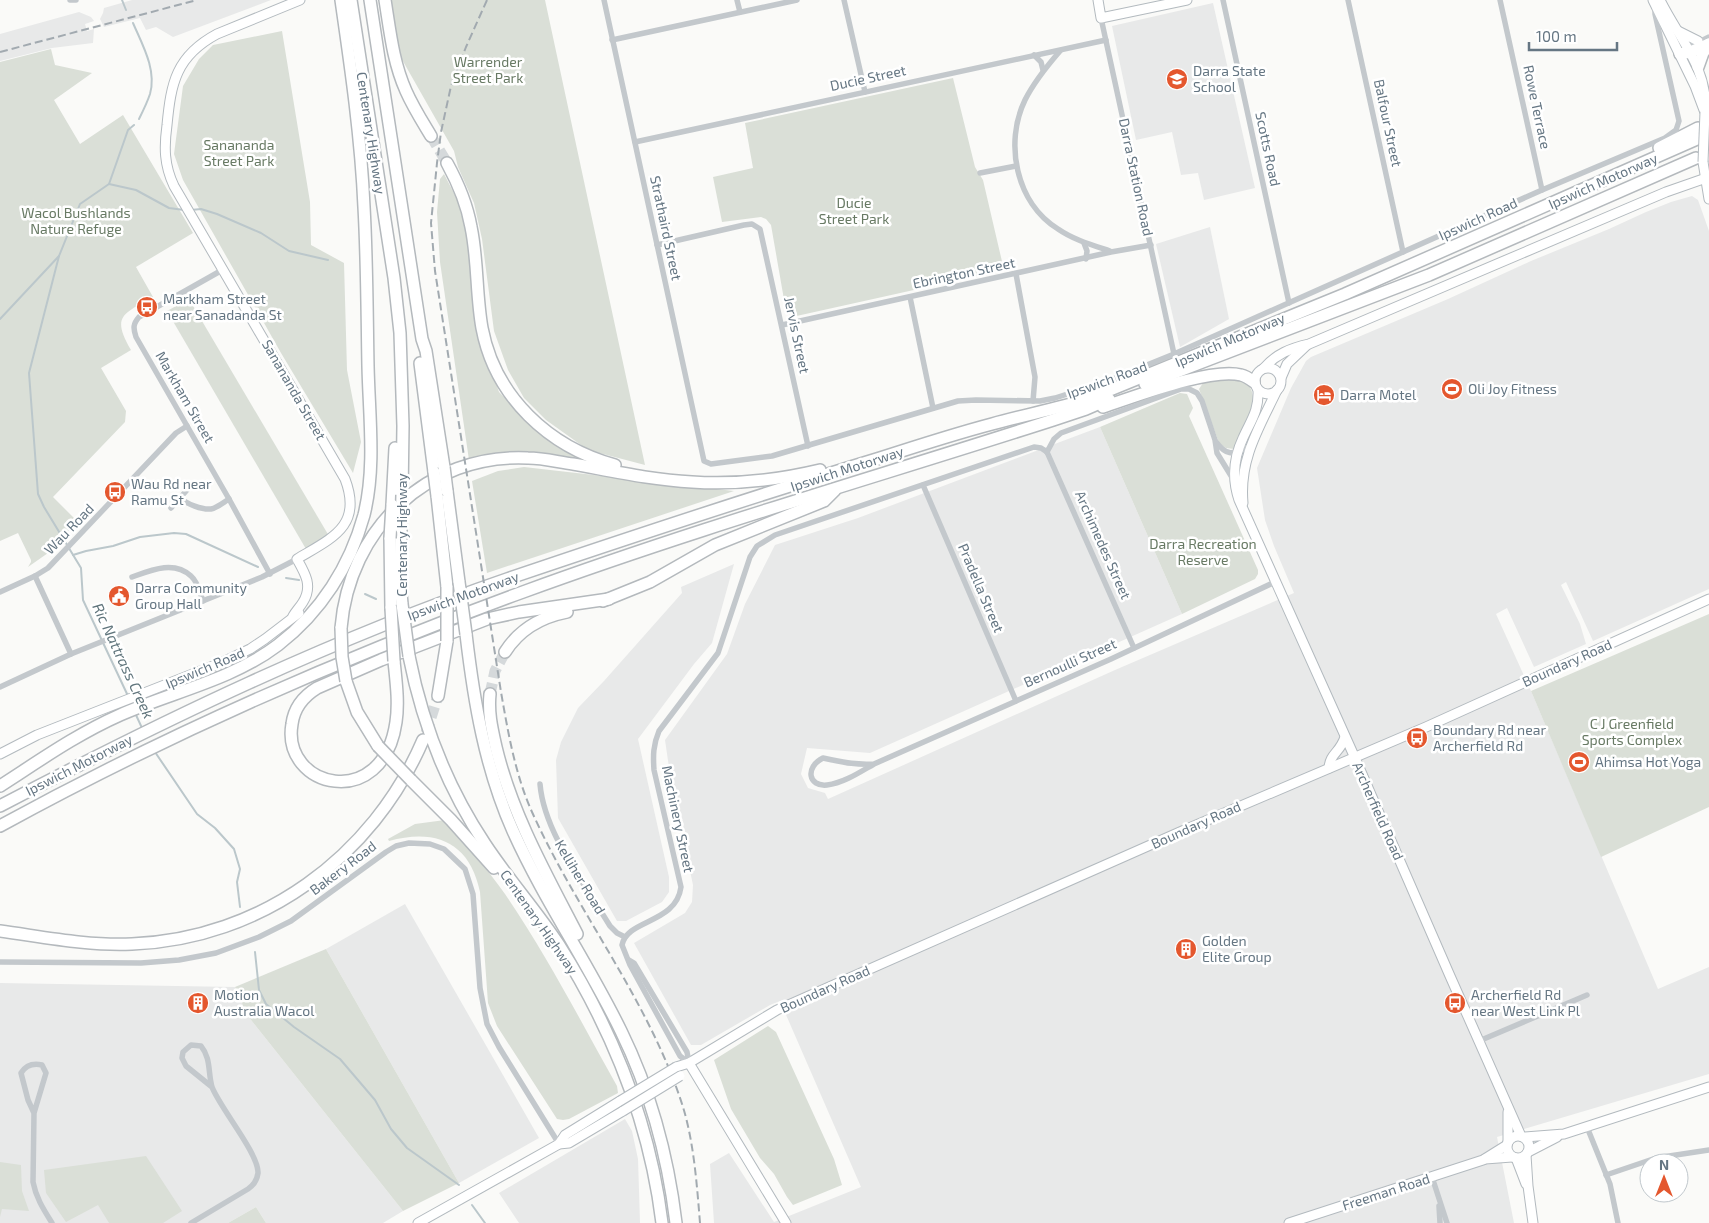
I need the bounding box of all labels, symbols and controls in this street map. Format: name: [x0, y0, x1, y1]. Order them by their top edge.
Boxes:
scale bar: [1529, 20, 1616, 52]
text: 100 m: [1536, 27, 1577, 45]
park label: Warrender Street Park: [453, 53, 523, 86]
street label: Ducie Street: [828, 61, 907, 94]
place label: Darra State School: [1193, 62, 1266, 95]
street label: Rowe Terrace: [1520, 63, 1555, 151]
school or university icon: Darra State School: [1165, 67, 1189, 91]
street label: Centenary Highway: [353, 71, 390, 196]
street label: Balfour Street: [1371, 78, 1406, 168]
street label: Scotts Road: [1252, 110, 1285, 188]
street label: Darra Station Road: [1116, 116, 1157, 237]
park label: Sanananda Street Park: [203, 136, 275, 169]
street label: Ipswich Motorway: [1546, 149, 1661, 212]
street label: Strathaird Street: [647, 174, 686, 282]
park label: Ducie Street Park: [819, 194, 889, 227]
street label: Ipswich Road: [1436, 194, 1520, 243]
park label: Wacol Bushlands Nature Refuge: [21, 204, 131, 237]
street label: Ebrington Street: [911, 253, 1017, 292]
place label: Markham Street near Sanadanda St: [163, 290, 282, 323]
bus stop icon: Markham Street near Sanadanda St: [135, 295, 159, 319]
street label: Jervis Street: [781, 295, 814, 375]
street label: Ipswich Motorway: [1172, 308, 1288, 370]
street label: Sanananda Street: [259, 337, 330, 443]
street label: Markham Street: [152, 348, 219, 446]
street label: Ipswich Road: [1064, 357, 1149, 402]
sports icon: Oli Joy Fitness: [1440, 377, 1464, 401]
place label: Oli Joy Fitness: [1468, 380, 1557, 397]
hotel icon: Darra Motel: [1312, 383, 1336, 407]
place label: Darra Motel: [1340, 386, 1417, 403]
street label: Ipswich Motorway: [788, 442, 906, 495]
street label: Centenary Highway: [393, 473, 410, 597]
place label: Wau Rd near Ramu St: [131, 475, 212, 508]
bus stop icon: Wau Rd near Ramu St: [103, 480, 127, 504]
street label: Archimedes Street: [1072, 488, 1135, 602]
street label: Wau Road: [40, 500, 97, 558]
park label: Darra Recreation Reserve: [1149, 535, 1257, 568]
street label: Pradella Street: [955, 541, 1008, 635]
street label: Ipswich Motorway: [405, 567, 522, 624]
place label: Darra Community Group Hall: [135, 579, 247, 612]
public building icon: Darra Community Group Hall: [107, 584, 131, 608]
water label: Ric Nattrass Creek: [89, 600, 159, 721]
street label: Bernoulli Street: [1021, 635, 1119, 691]
street label: Boundary Road: [1519, 635, 1614, 690]
street label: Ipswich Road: [163, 643, 247, 692]
park label: C J Greenfield Sports Complex: [1582, 715, 1683, 748]
place label: Boundary Rd near Archerfield Rd: [1433, 721, 1546, 754]
bus stop icon: Boundary Rd near Archerfield Rd: [1405, 726, 1429, 750]
street label: Ipswich Motorway: [22, 730, 136, 799]
sports icon: Ahimsa Hot Yoga: [1567, 750, 1591, 774]
place label: Ahimsa Hot Yoga: [1595, 753, 1701, 770]
street label: Archerfield Road: [1349, 759, 1408, 863]
street label: Machinery Street: [659, 764, 698, 874]
street label: Boundary Road: [1148, 797, 1243, 852]
street label: Kelliher Road: [552, 836, 609, 917]
street label: Bakery Road: [306, 837, 379, 898]
street label: Centenary Highway: [497, 866, 582, 978]
place label: Golden Elite Group: [1202, 932, 1272, 965]
building icon: Golden Elite Group: [1174, 937, 1198, 961]
street label: Boundary Road: [777, 961, 872, 1016]
place label: Motion Australia Wacol: [214, 986, 315, 1019]
place label: Archerfield Rd near West Link Pl: [1471, 986, 1581, 1019]
building icon: Motion Australia Wacol: [186, 991, 210, 1015]
bus stop icon: Archerfield Rd near West Link Pl: [1443, 991, 1467, 1015]
north arrow: [1639, 1153, 1689, 1203]
text: N: [1659, 1156, 1669, 1173]
street label: Freeman Road: [1340, 1169, 1432, 1214]

